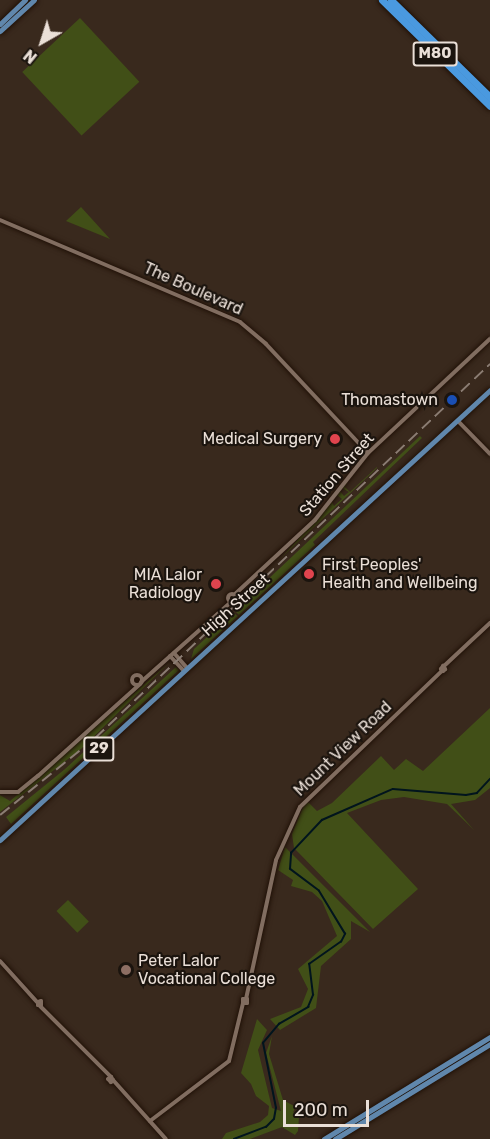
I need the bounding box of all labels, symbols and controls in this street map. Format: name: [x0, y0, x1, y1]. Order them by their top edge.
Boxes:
north arrow: [12, 12, 72, 72]
road number: M80: [412, 42, 458, 66]
text: N: [20, 45, 41, 67]
street label: The Boulevard: [140, 259, 246, 319]
place label: Thomastown: [341, 390, 438, 410]
marker: Thomastown: [443, 391, 461, 409]
place label: Medical Surgery: [203, 429, 322, 449]
street label: Station Street: [296, 429, 378, 521]
marker: Medical Surgery: [326, 430, 344, 448]
place label: First Peoples' Health and Wellbeing: [322, 555, 478, 593]
place label: MIA Lalor Radiology: [129, 565, 202, 603]
marker: First Peoples' Health and Wellbeing: [300, 565, 318, 583]
street label: High Street: [198, 570, 274, 640]
marker: MIA Lalor Radiology: [207, 575, 225, 593]
street label: Mount View Road: [290, 697, 396, 801]
road number: 29: [82, 737, 116, 761]
place label: Peter Lalor Vocational College: [138, 951, 275, 989]
marker: Peter Lalor Vocational College: [119, 963, 133, 977]
scale bar: [286, 1088, 372, 1126]
text: 200 m: [294, 1099, 348, 1121]

